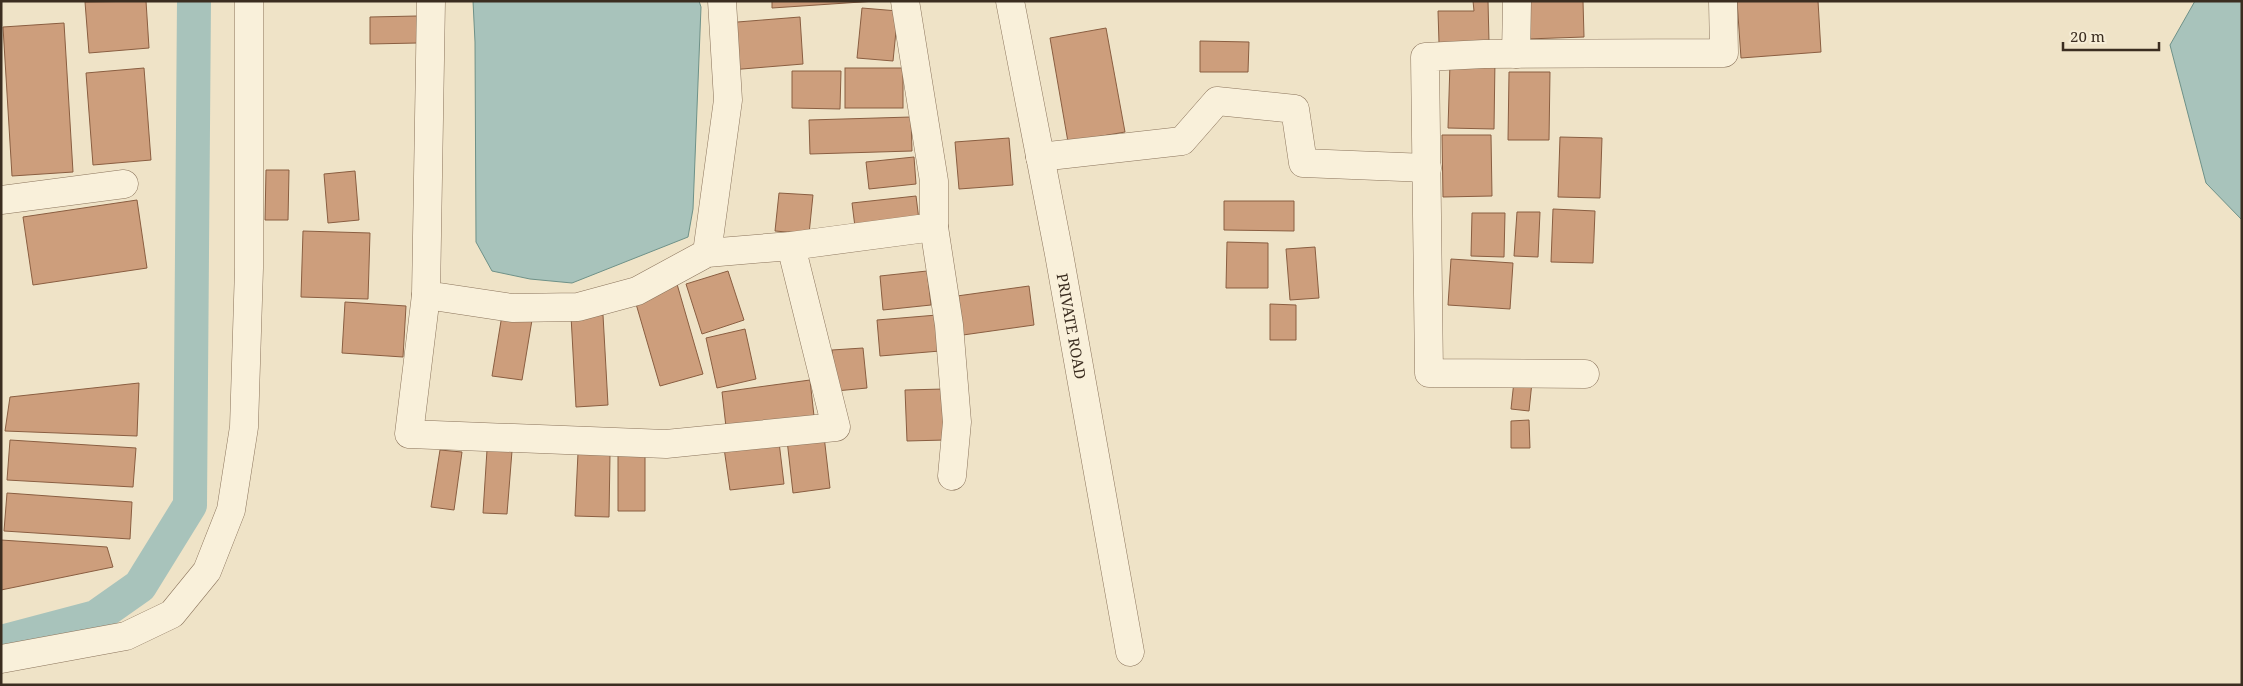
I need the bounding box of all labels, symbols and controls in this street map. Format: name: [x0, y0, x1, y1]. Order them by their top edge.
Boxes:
scale bar: [2063, 20, 2159, 52]
text: 20 m: [2070, 26, 2105, 46]
street label: PRIVATE ROAD: [1053, 272, 1091, 381]

